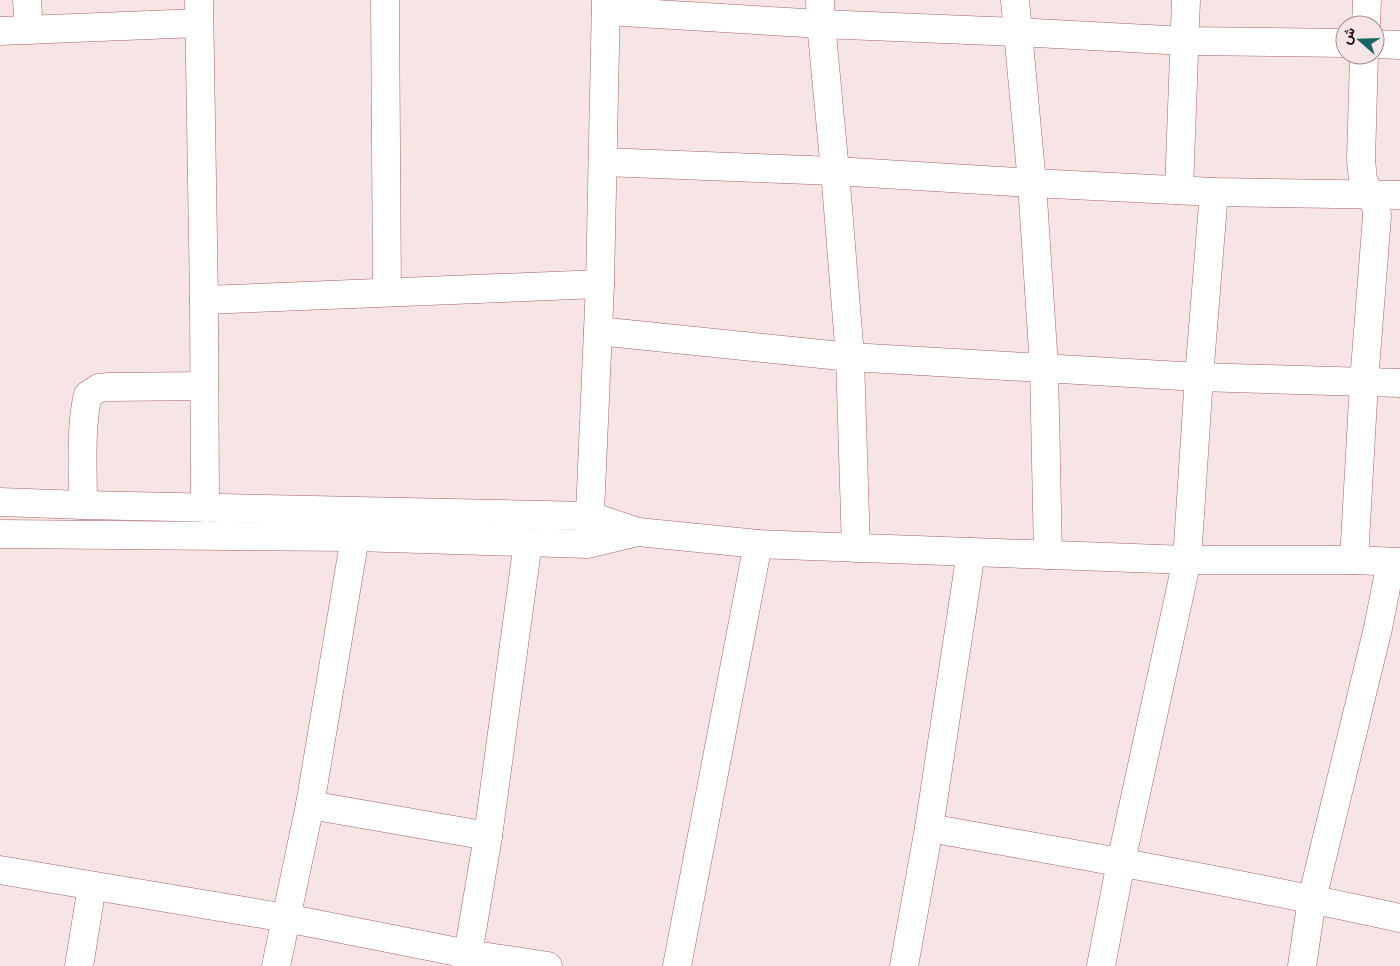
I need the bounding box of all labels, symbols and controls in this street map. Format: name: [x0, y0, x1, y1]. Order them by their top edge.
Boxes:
north arrow: [1335, 15, 1385, 65]
text: ش: [1335, 24, 1360, 47]

